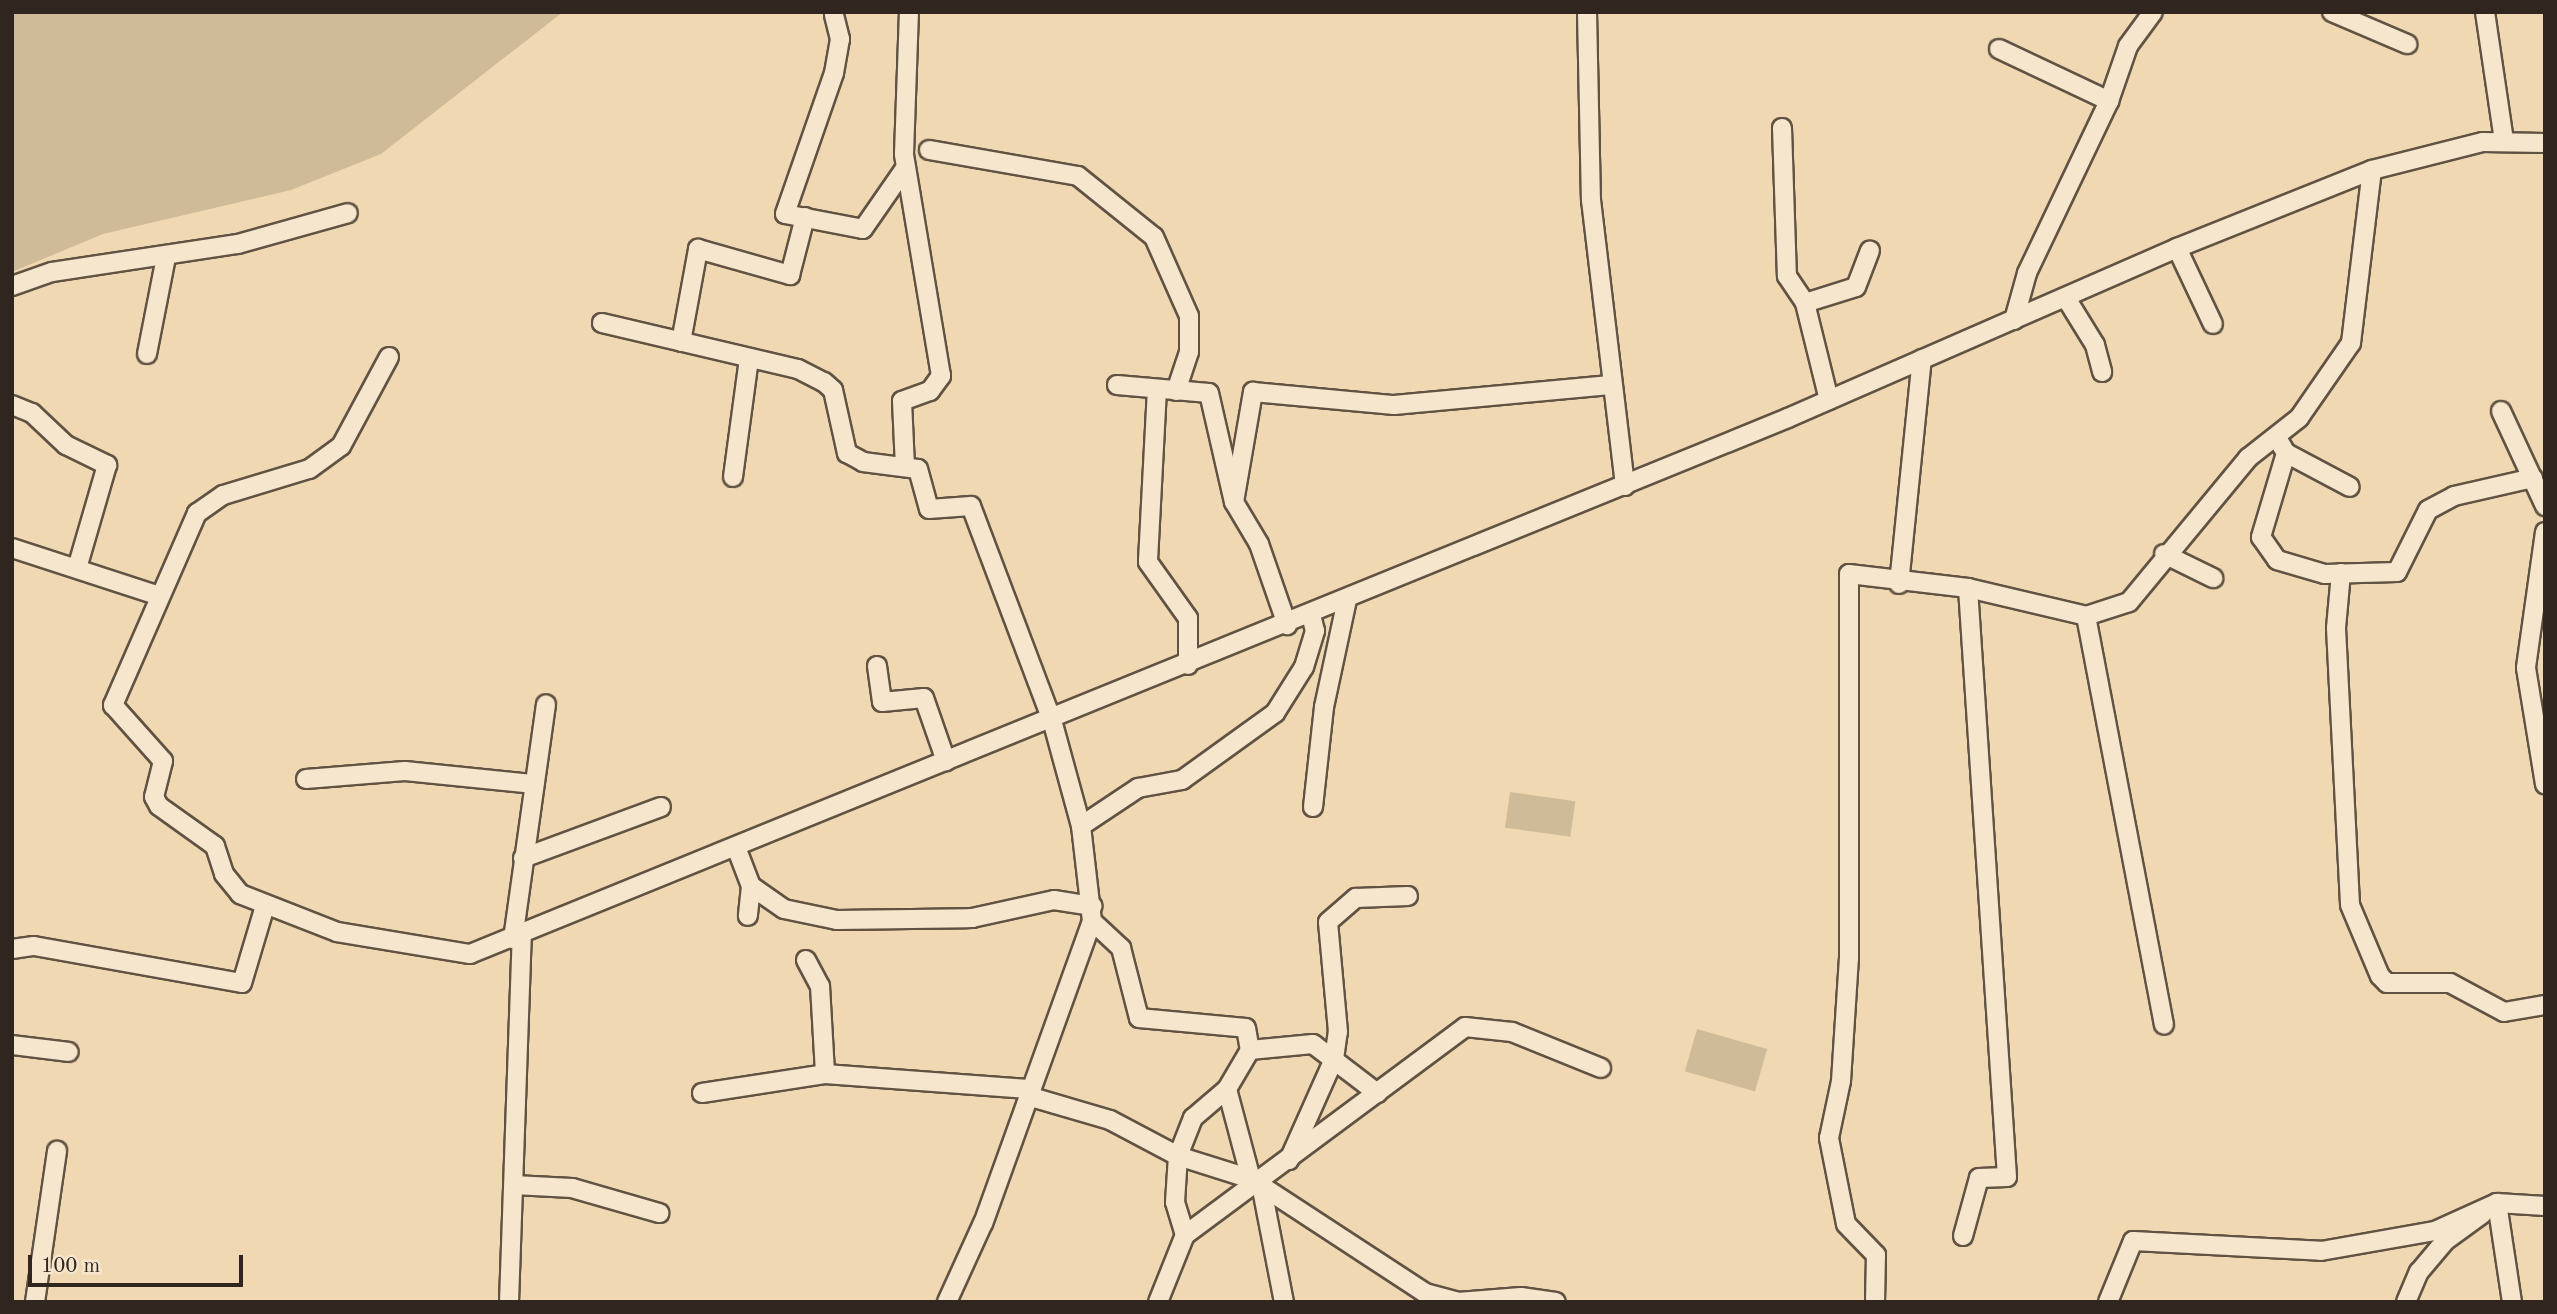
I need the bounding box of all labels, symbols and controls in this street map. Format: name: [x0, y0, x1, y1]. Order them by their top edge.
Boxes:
scale bar: [32, 1240, 247, 1284]
text: 100 m: [41, 1256, 100, 1277]

